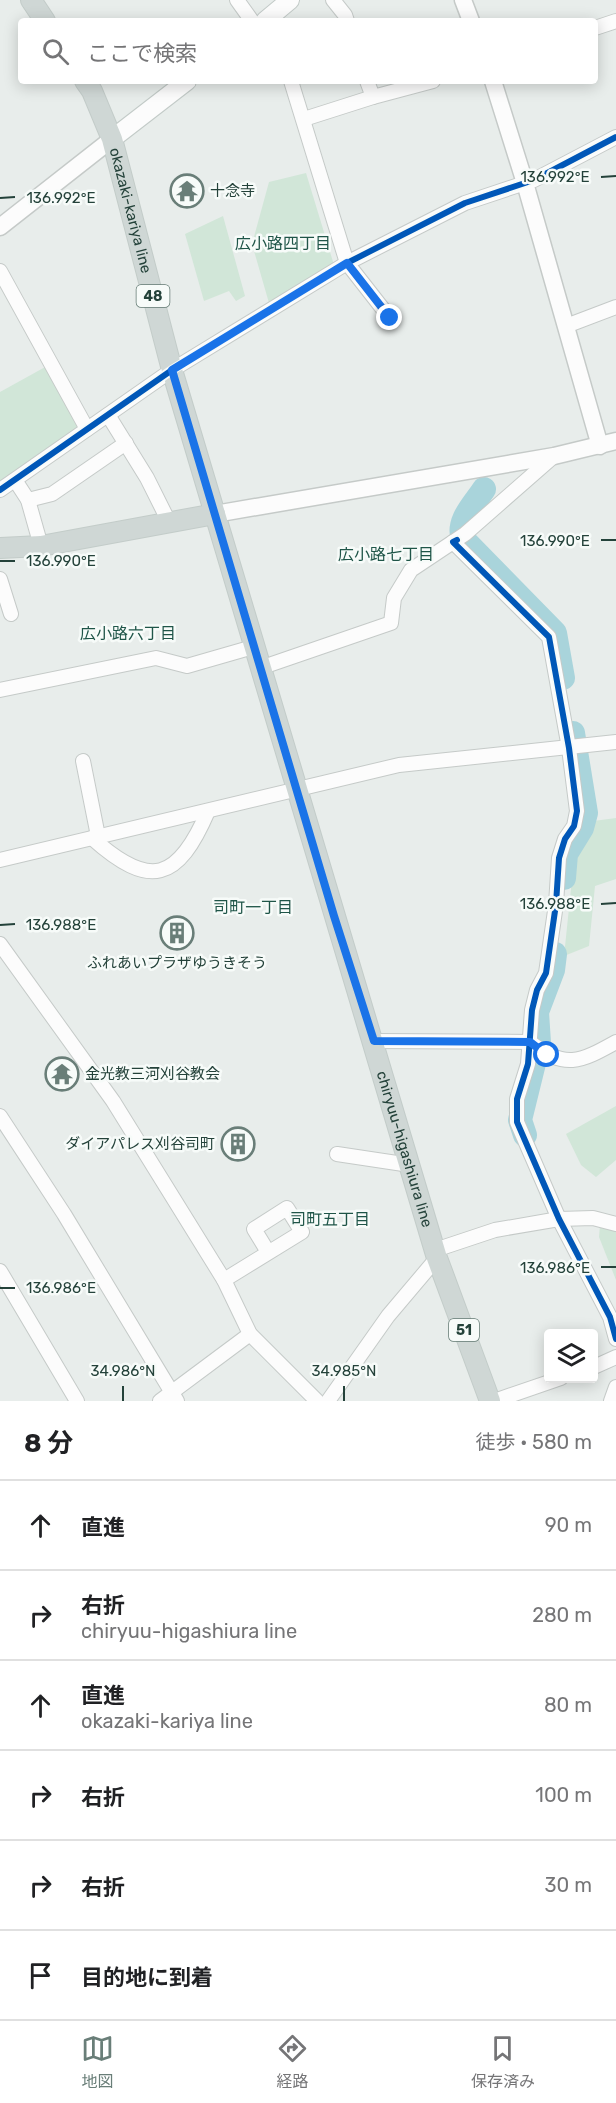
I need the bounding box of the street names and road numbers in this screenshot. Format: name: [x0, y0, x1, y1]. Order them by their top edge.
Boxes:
street label: okazaki-kariya line: [106, 146, 155, 275]
road number: 48: [136, 285, 170, 307]
street label: chiryuu-higashiura line: [373, 1069, 436, 1229]
road number: 51: [449, 1319, 479, 1341]

